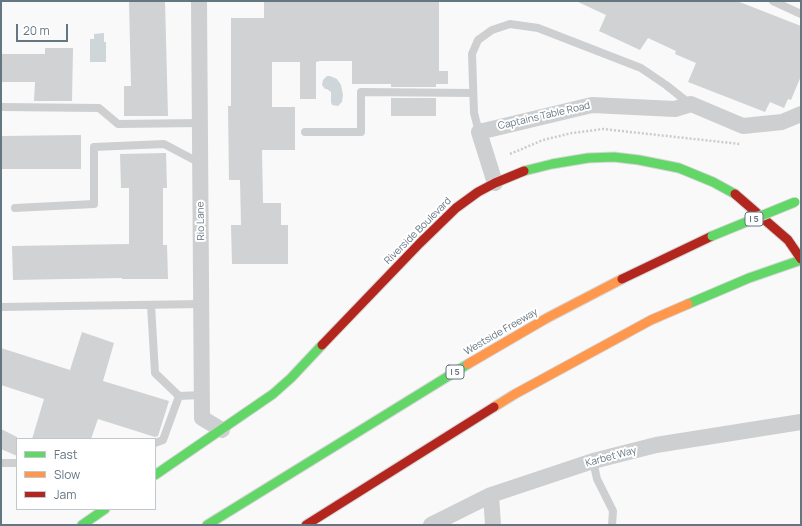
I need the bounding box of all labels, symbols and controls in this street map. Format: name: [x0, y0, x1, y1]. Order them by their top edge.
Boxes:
scale bar: [18, 16, 70, 42]
text: 20 m: [23, 22, 50, 39]
street label: Captains Table Road: [497, 100, 591, 132]
street label: Riverside Boulevard: [382, 195, 454, 267]
street label: Rio Lane: [195, 201, 207, 241]
road number: I 5: [745, 212, 763, 226]
street label: Westside Freeway: [462, 306, 540, 358]
road number: I 5: [446, 365, 464, 379]
legend: [16, 438, 156, 510]
street label: Karbet Way: [584, 444, 638, 470]
text: Fast: [54, 446, 78, 463]
text: Slow: [54, 466, 80, 483]
text: Jam: [54, 486, 76, 503]

